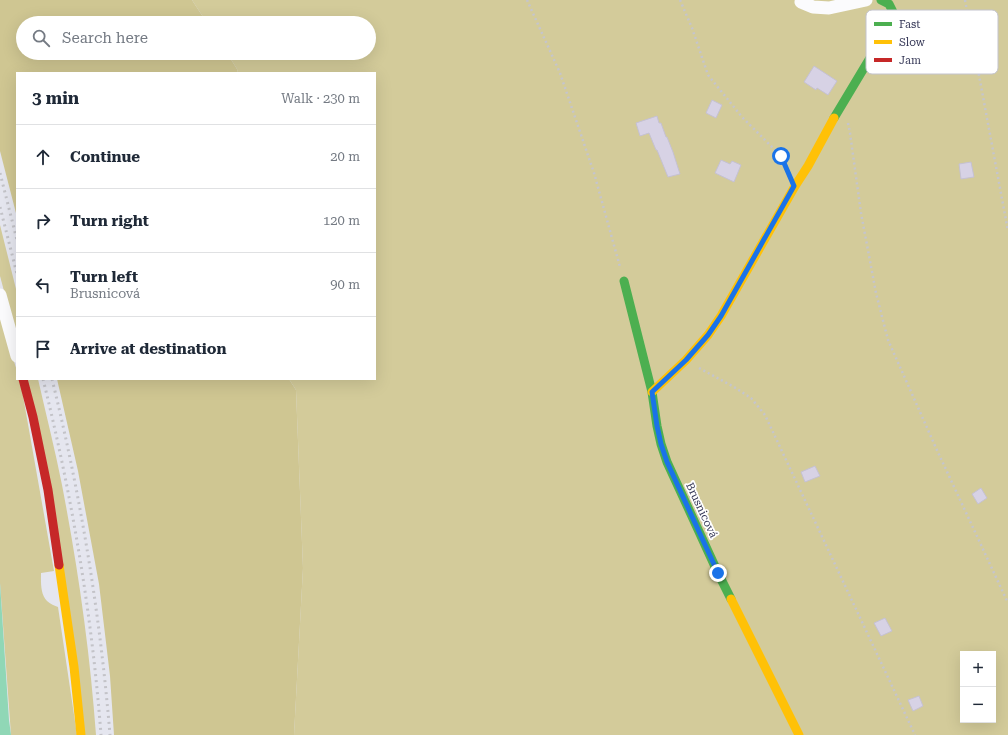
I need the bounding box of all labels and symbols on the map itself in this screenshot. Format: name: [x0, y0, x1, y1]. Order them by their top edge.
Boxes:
legend: [866, 10, 998, 74]
text: Fast: [899, 18, 920, 31]
text: Slow: [899, 36, 926, 49]
text: Jam: [899, 54, 921, 67]
route start: [772, 147, 790, 165]
street label: Brusnicová: [683, 481, 720, 540]
route end: [709, 564, 727, 582]

